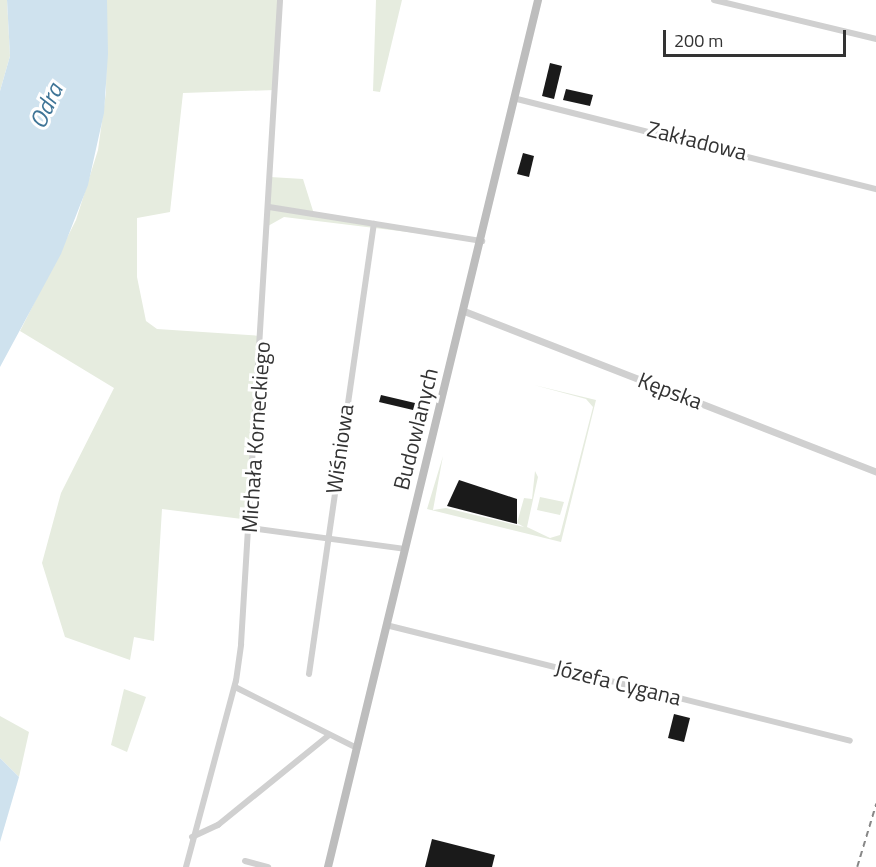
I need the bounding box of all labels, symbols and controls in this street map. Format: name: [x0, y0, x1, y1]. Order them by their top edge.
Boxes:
scale bar: [666, 18, 849, 56]
text: 200 m: [674, 27, 723, 54]
water label: Odra: [23, 79, 69, 133]
street label: Zakładowa: [644, 116, 750, 166]
street label: Michała Korneckiego: [236, 340, 276, 534]
street label: Budowlanych: [388, 365, 444, 493]
street label: Kępska: [634, 367, 706, 415]
street label: Wiśniowa: [321, 402, 359, 496]
street label: Józefa Cygana: [552, 655, 684, 711]

